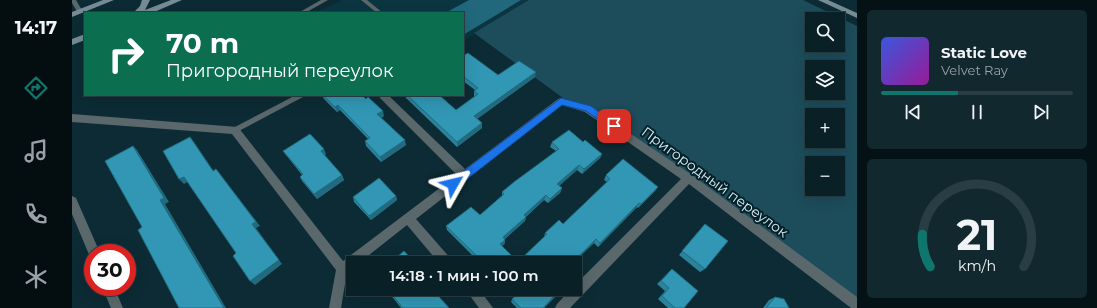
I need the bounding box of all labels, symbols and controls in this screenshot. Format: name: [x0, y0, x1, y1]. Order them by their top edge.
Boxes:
map controls: [805, 12, 845, 196]
button: search: [805, 12, 845, 52]
text: 14:17: [15, 17, 57, 39]
text: 70 m: [166, 26, 239, 60]
icon: right: [100, 28, 152, 80]
text: Static Love: [941, 43, 1027, 62]
text: Пригородный переулок: [166, 60, 393, 82]
button: layers: [805, 60, 845, 100]
text: Velvet Ray: [941, 62, 1008, 78]
icon: directions: [22, 74, 50, 102]
icon: previous: [902, 101, 924, 123]
icon: pause: [966, 101, 988, 123]
icon: next: [1030, 101, 1052, 123]
button: +: [805, 108, 845, 148]
pin: [597, 109, 631, 143]
icon: arrive: [603, 115, 625, 137]
street label: Пригородный переулок: [638, 123, 792, 241]
icon: music: [22, 137, 50, 165]
button: −: [805, 156, 845, 196]
position arrow: [432, 163, 474, 205]
icon: phone: [22, 200, 50, 228]
text: 21: [957, 209, 997, 259]
speed limit sign: 30: [84, 244, 136, 296]
text: km/h: [958, 256, 996, 274]
icon: climate: [22, 263, 50, 291]
text: 14:18 · 1 мин · 100 m: [390, 266, 538, 285]

